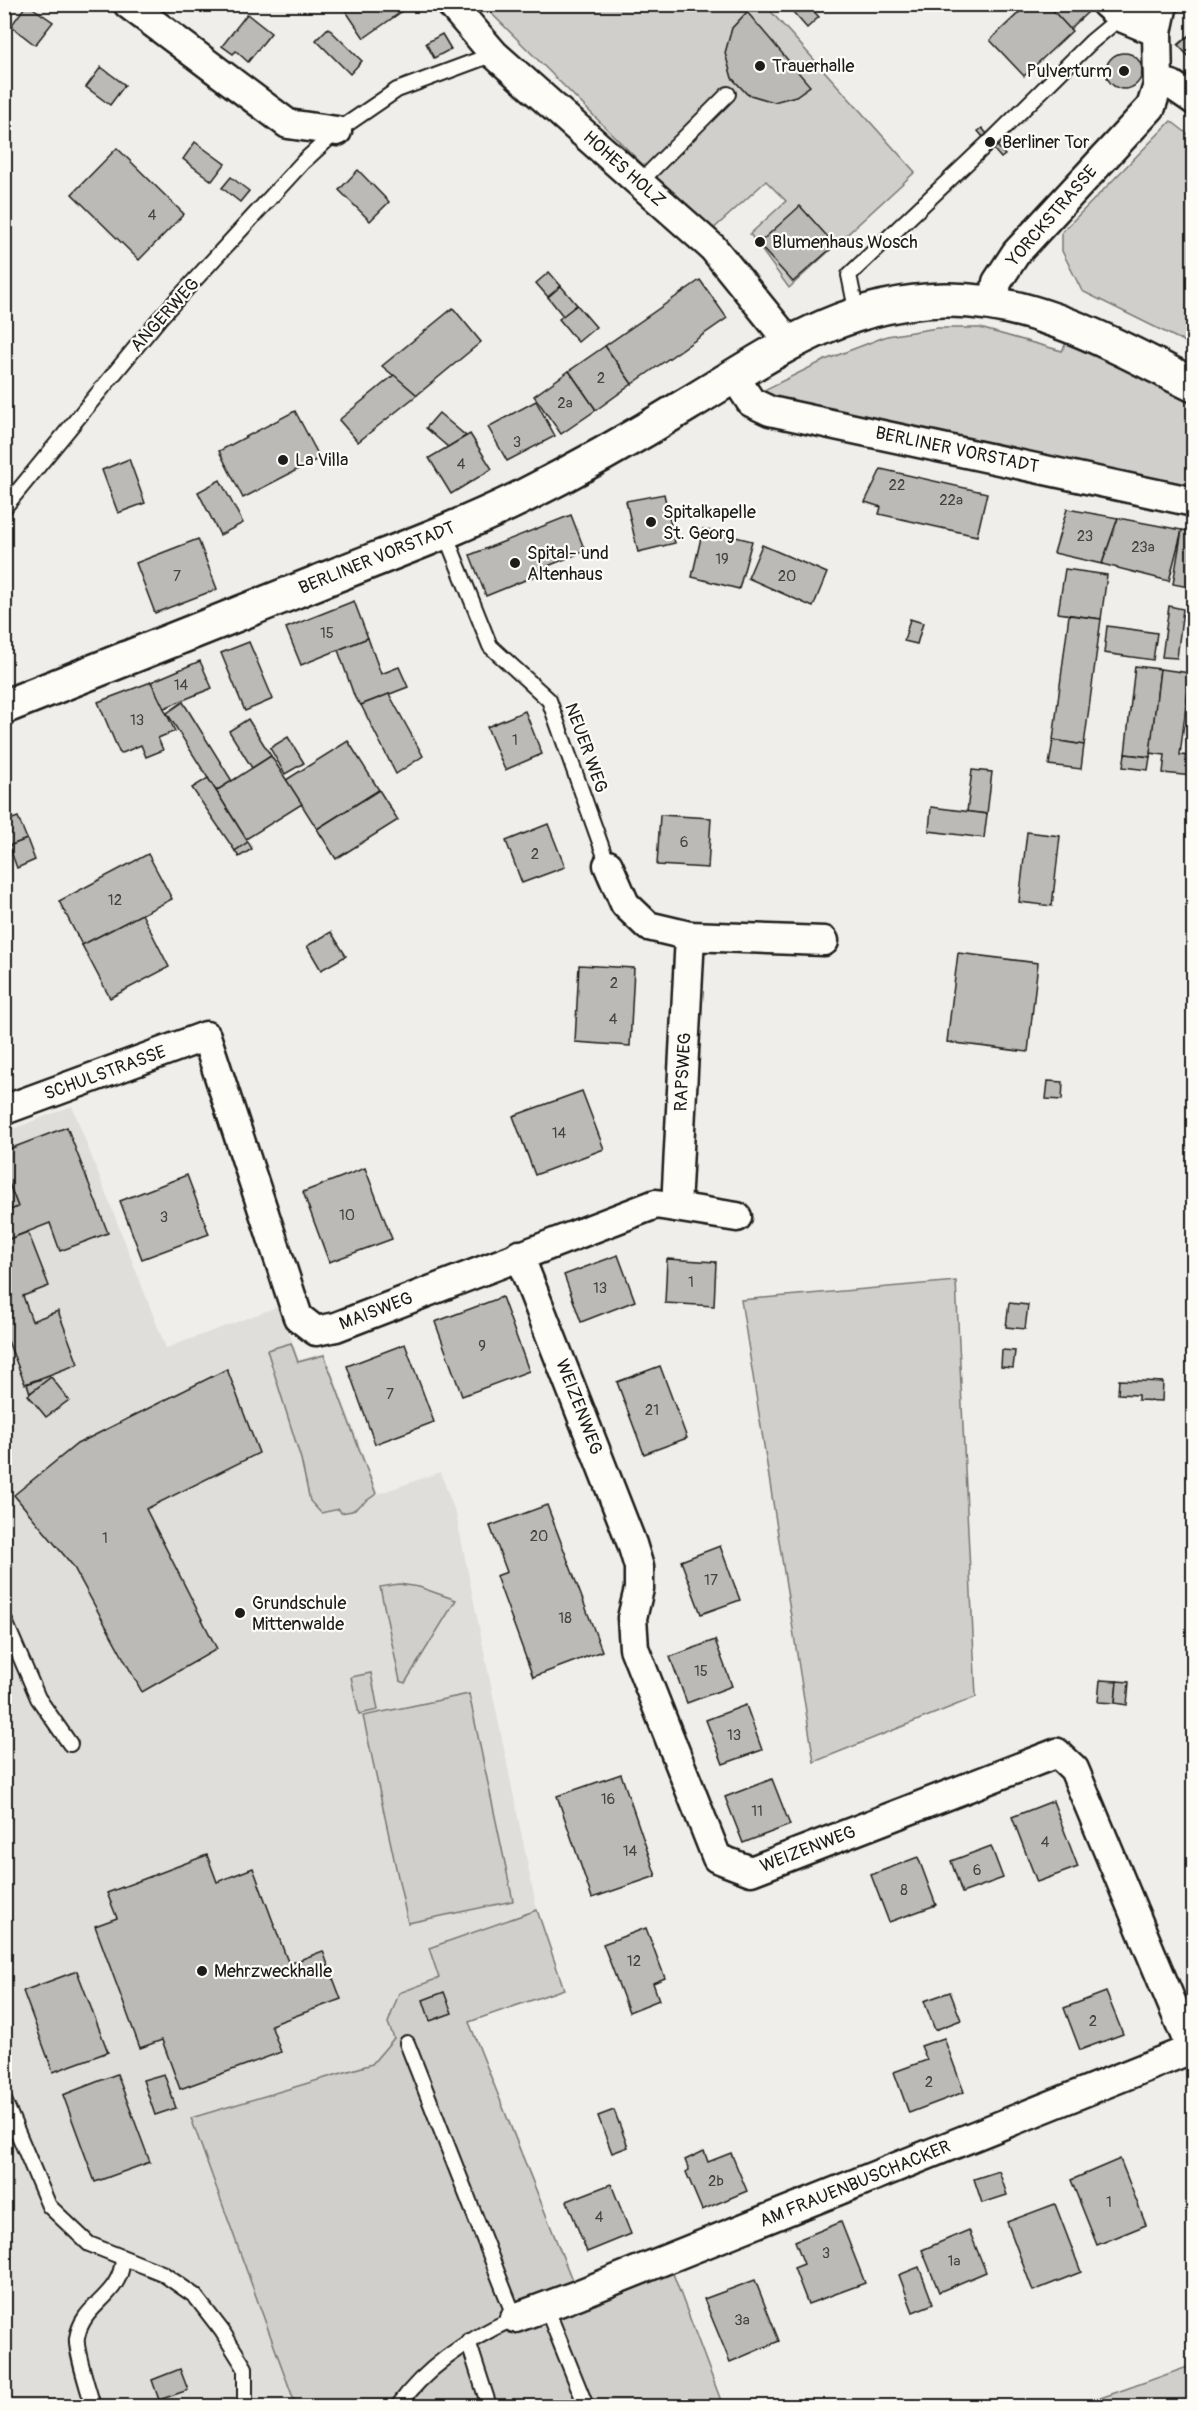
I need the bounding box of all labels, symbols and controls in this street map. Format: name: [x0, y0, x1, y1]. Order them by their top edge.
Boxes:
place label: Trauerhalle: [772, 55, 855, 78]
marker: Trauerhalle: [753, 59, 767, 73]
place label: Pulverturm: [1027, 60, 1112, 83]
marker: Pulverturm: [1117, 64, 1131, 78]
street label: HOHES HOLZ: [578, 126, 670, 212]
place label: Berliner Tor: [1002, 131, 1090, 154]
marker: Berliner Tor: [983, 135, 997, 149]
street label: YORCKSTRASSE: [1001, 160, 1102, 272]
house number: 4: [148, 206, 157, 225]
place label: Blumenhaus Wosch: [772, 231, 918, 254]
marker: Blumenhaus Wosch: [753, 235, 767, 249]
street label: ANGERWEG: [126, 273, 204, 357]
house number: 2: [597, 369, 605, 388]
house number: 2a: [557, 394, 573, 413]
street label: BERLINER VORSTADT: [873, 421, 1041, 479]
house number: 3: [513, 433, 521, 452]
place label: La Villa: [295, 449, 348, 472]
marker: La Villa: [276, 453, 290, 467]
house number: 4: [457, 455, 466, 474]
house number: 22: [889, 476, 905, 495]
house number: 22a: [939, 491, 963, 510]
place label: Spitalkapelle St. Georg: [663, 501, 756, 545]
marker: Spitalkapelle St. Georg: [644, 515, 658, 529]
street label: BERLINER VORSTADT: [295, 516, 459, 600]
house number: 23: [1077, 527, 1093, 546]
house number: 23a: [1131, 538, 1155, 557]
place label: Spital- und Altenhaus: [527, 542, 609, 586]
house number: 19: [715, 550, 729, 569]
marker: Spital- und Altenhaus: [508, 556, 522, 570]
house number: 7: [173, 567, 181, 586]
house number: 20: [778, 567, 796, 586]
house number: 15: [320, 624, 334, 643]
house number: 14: [174, 676, 189, 695]
street label: NEUER WEG: [559, 700, 613, 796]
house number: 13: [130, 711, 144, 730]
house number: 1: [512, 731, 518, 750]
house number: 6: [680, 833, 688, 852]
house number: 2: [531, 845, 539, 864]
house number: 12: [108, 891, 122, 910]
house number: 2: [610, 974, 618, 993]
house number: 4: [609, 1010, 618, 1029]
street label: RAPSWEG: [669, 1032, 697, 1112]
street label: SCHULSTRASSE: [41, 1040, 169, 1106]
house number: 14: [552, 1124, 567, 1143]
house number: 10: [339, 1206, 355, 1225]
house number: 3: [160, 1208, 168, 1227]
house number: 1: [688, 1273, 694, 1292]
house number: 13: [593, 1279, 607, 1298]
street label: MAISWEG: [336, 1286, 416, 1336]
house number: 9: [478, 1337, 486, 1356]
street label: WEIZENWEG: [550, 1356, 608, 1458]
house number: 7: [386, 1385, 394, 1404]
house number: 21: [645, 1401, 659, 1420]
house number: 20: [530, 1527, 548, 1546]
house number: 1: [102, 1529, 108, 1548]
house number: 17: [704, 1571, 718, 1590]
place label: Grundschule Mittenwalde: [252, 1592, 346, 1636]
marker: Grundschule Mittenwalde: [233, 1606, 247, 1620]
house number: 18: [558, 1609, 572, 1628]
house number: 15: [694, 1662, 708, 1681]
house number: 13: [727, 1726, 741, 1745]
house number: 16: [601, 1790, 615, 1809]
house number: 11: [751, 1802, 763, 1821]
street label: WEIZENWEG: [757, 1820, 859, 1878]
house number: 4: [1041, 1833, 1050, 1852]
house number: 14: [623, 1842, 638, 1861]
house number: 6: [973, 1861, 981, 1880]
house number: 8: [900, 1881, 908, 1900]
house number: 12: [627, 1952, 641, 1971]
place label: Mehrzweckhalle: [214, 1960, 332, 1983]
marker: Mehrzweckhalle: [195, 1964, 209, 1978]
house number: 2: [1089, 2012, 1097, 2031]
house number: 2: [925, 2073, 933, 2092]
street label: AM FRAUENBUSCHACKER: [756, 2135, 954, 2233]
house number: 2b: [708, 2172, 724, 2191]
house number: 1: [1106, 2193, 1112, 2212]
house number: 4: [595, 2208, 604, 2227]
house number: 3: [822, 2244, 830, 2263]
house number: 1a: [948, 2252, 960, 2271]
house number: 3a: [734, 2311, 750, 2330]

